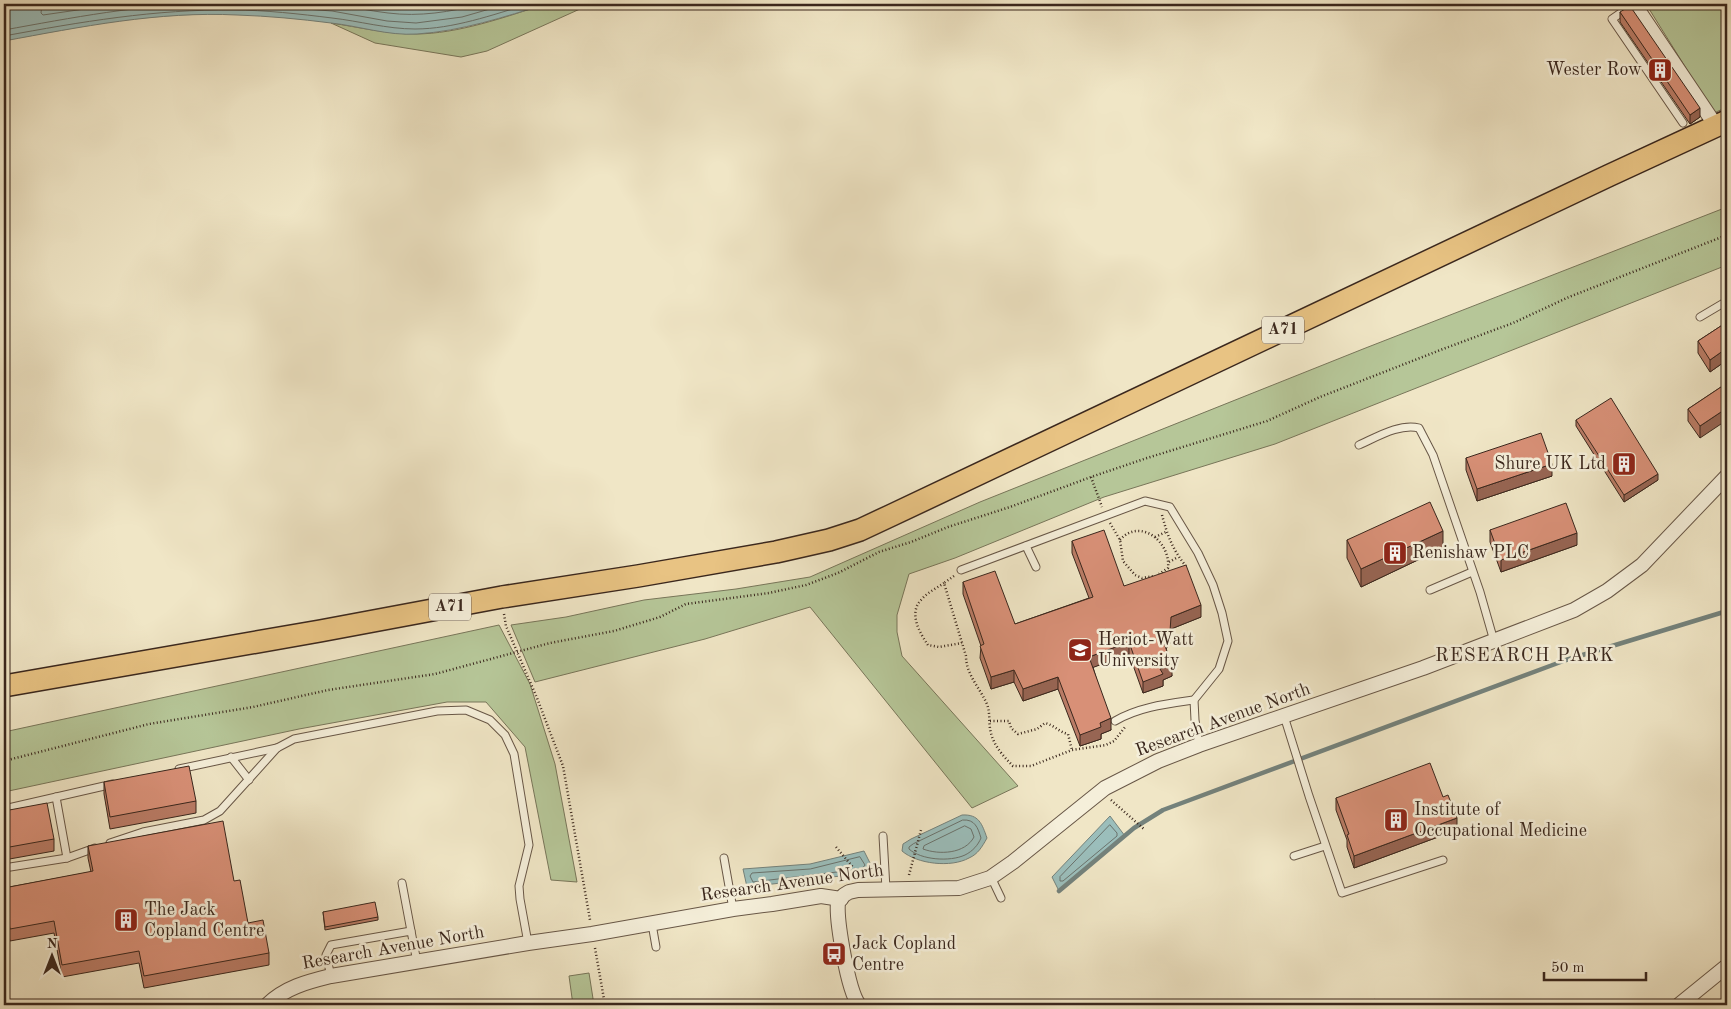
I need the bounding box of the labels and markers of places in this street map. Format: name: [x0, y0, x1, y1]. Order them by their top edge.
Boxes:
building icon: Wester Row: [1647, 57, 1673, 83]
place label: Wester Row: [1546, 61, 1642, 79]
building icon: Shure UK Ltd: [1611, 451, 1637, 477]
place label: Shure UK Ltd: [1494, 455, 1606, 473]
building icon: Renishaw PLC: [1382, 540, 1408, 566]
place label: Renishaw PLC: [1412, 544, 1529, 562]
place label: Heriot-Watt University: [1098, 631, 1194, 670]
school or university icon: Heriot-Watt University: [1067, 637, 1093, 663]
place label: Institute of Occupational Medicine: [1414, 801, 1587, 840]
building icon: Institute of Occupational Medicine: [1383, 807, 1409, 833]
place label: The Jack Copland Centre: [144, 901, 264, 940]
building icon: The Jack Copland Centre: [113, 907, 139, 933]
place label: Jack Copland Centre: [852, 935, 956, 974]
bus stop icon: Jack Copland Centre: [821, 941, 847, 967]

